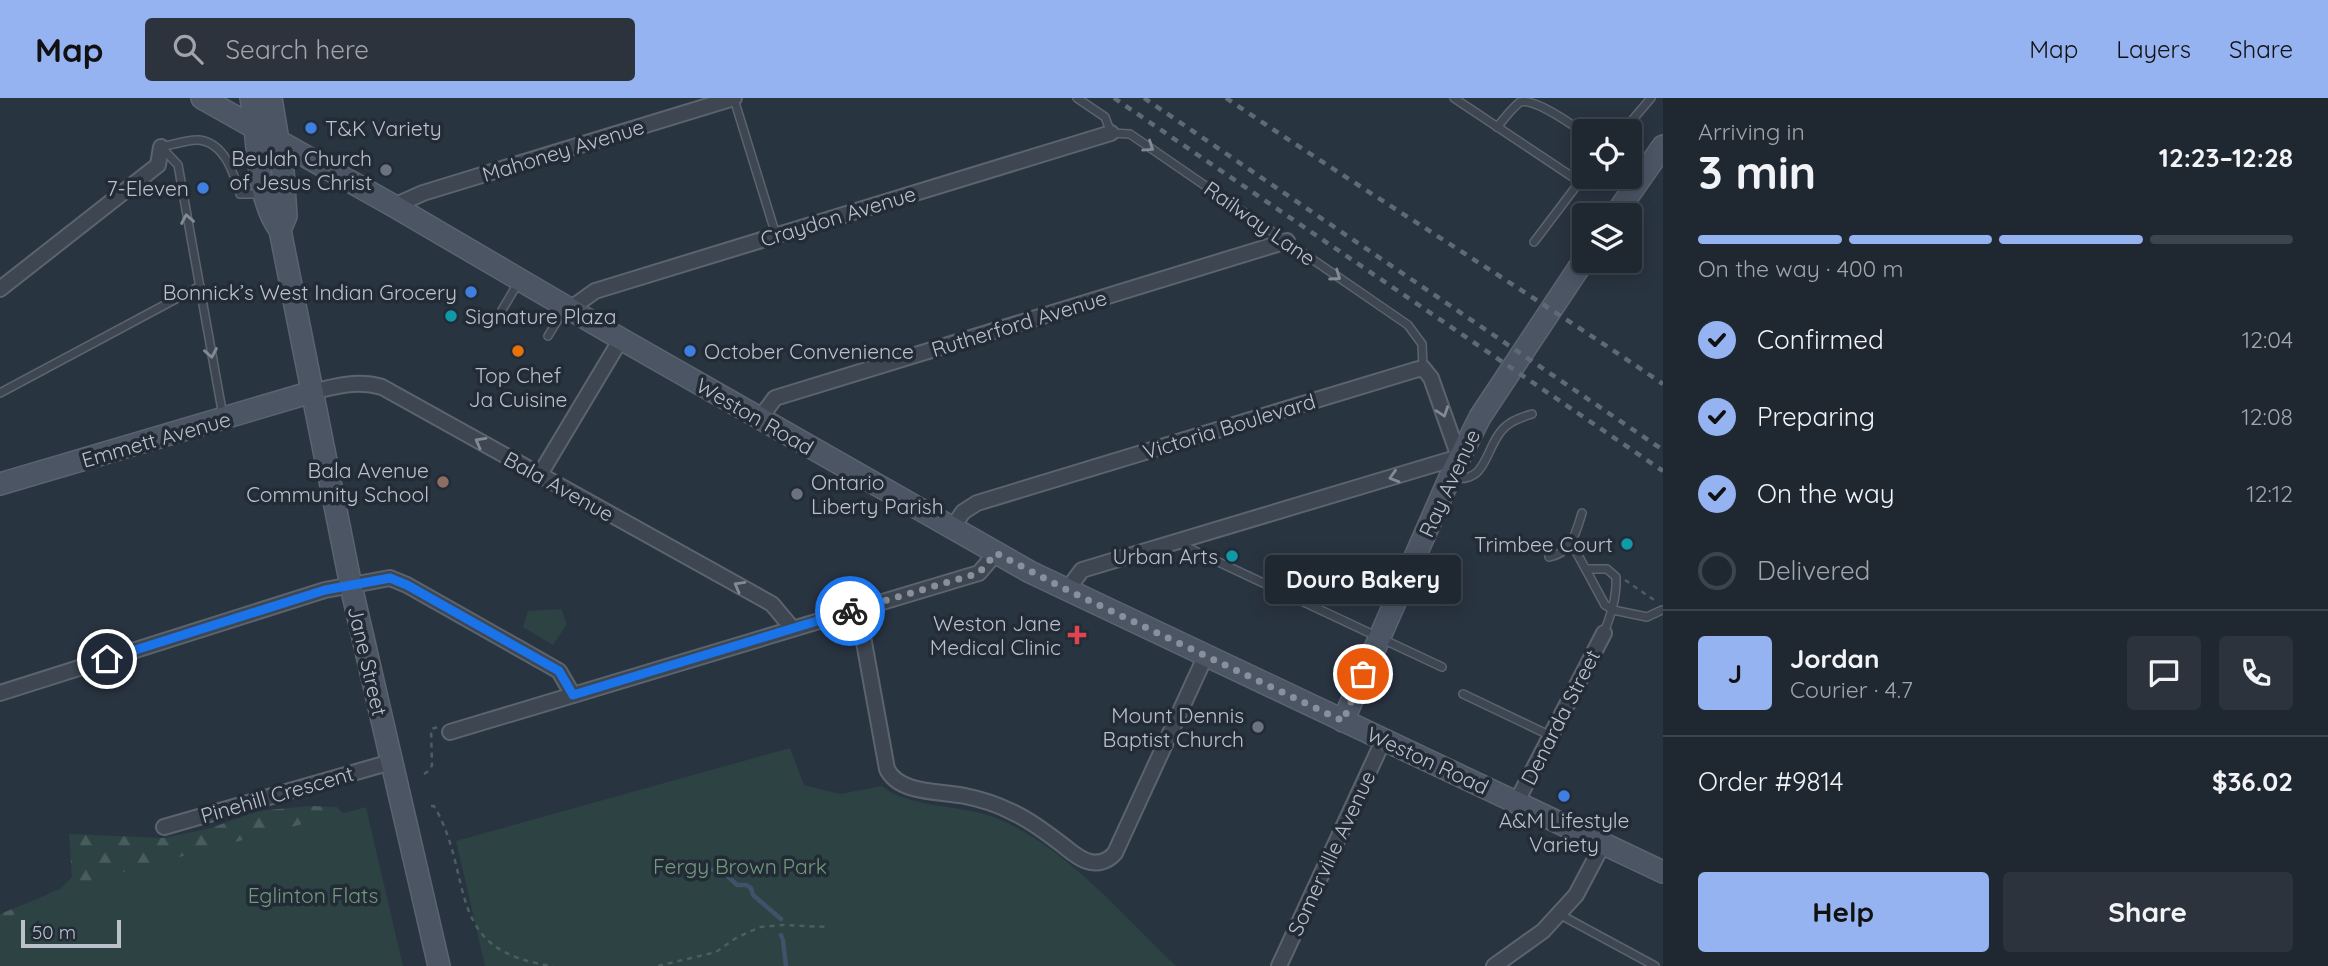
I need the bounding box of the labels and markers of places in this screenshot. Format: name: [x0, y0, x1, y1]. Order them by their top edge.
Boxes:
place label: T&K Variety: [325, 115, 442, 141]
marker: T&K Variety: [303, 120, 319, 136]
place label: Beulah Church of Jesus Christ: [230, 145, 372, 195]
marker: Beulah Church of Jesus Christ: [378, 162, 394, 178]
place label: 7-Eleven: [107, 175, 189, 201]
marker: 7-Eleven: [195, 180, 211, 196]
place label: Bonnick’s West Indian Grocery: [163, 279, 457, 305]
marker: Bonnick’s West Indian Grocery: [463, 284, 479, 300]
place label: Signature Plaza: [465, 303, 616, 329]
marker: Signature Plaza: [443, 308, 459, 324]
place label: October Convenience: [704, 338, 914, 364]
marker: Top Chef Ja Cuisine: [510, 343, 526, 359]
marker: October Convenience: [682, 343, 698, 359]
place label: Top Chef Ja Cuisine: [469, 362, 567, 412]
place label: Bala Avenue Community School: [246, 457, 429, 507]
place label: Ontario Liberty Parish: [811, 469, 944, 519]
marker: Bala Avenue Community School: [435, 474, 451, 490]
marker: Ontario Liberty Parish: [789, 486, 805, 502]
place label: Trimbee Court: [1474, 531, 1613, 557]
marker: Trimbee Court: [1619, 536, 1635, 552]
place label: Urban Arts: [1113, 543, 1218, 569]
marker: Urban Arts: [1224, 548, 1240, 564]
callout: Douro Bakery: [1265, 555, 1461, 604]
place label: Weston Jane Medical Clinic: [930, 610, 1061, 660]
marker: Weston Jane Medical Clinic: [1067, 625, 1087, 645]
pin: [77, 629, 137, 689]
pin: [1333, 644, 1393, 704]
place label: Mount Dennis Baptist Church: [1103, 702, 1244, 752]
marker: Mount Dennis Baptist Church: [1250, 719, 1266, 735]
marker: A&M Lifestyle Variety: [1556, 788, 1572, 804]
place label: A&M Lifestyle Variety: [1499, 807, 1629, 857]

